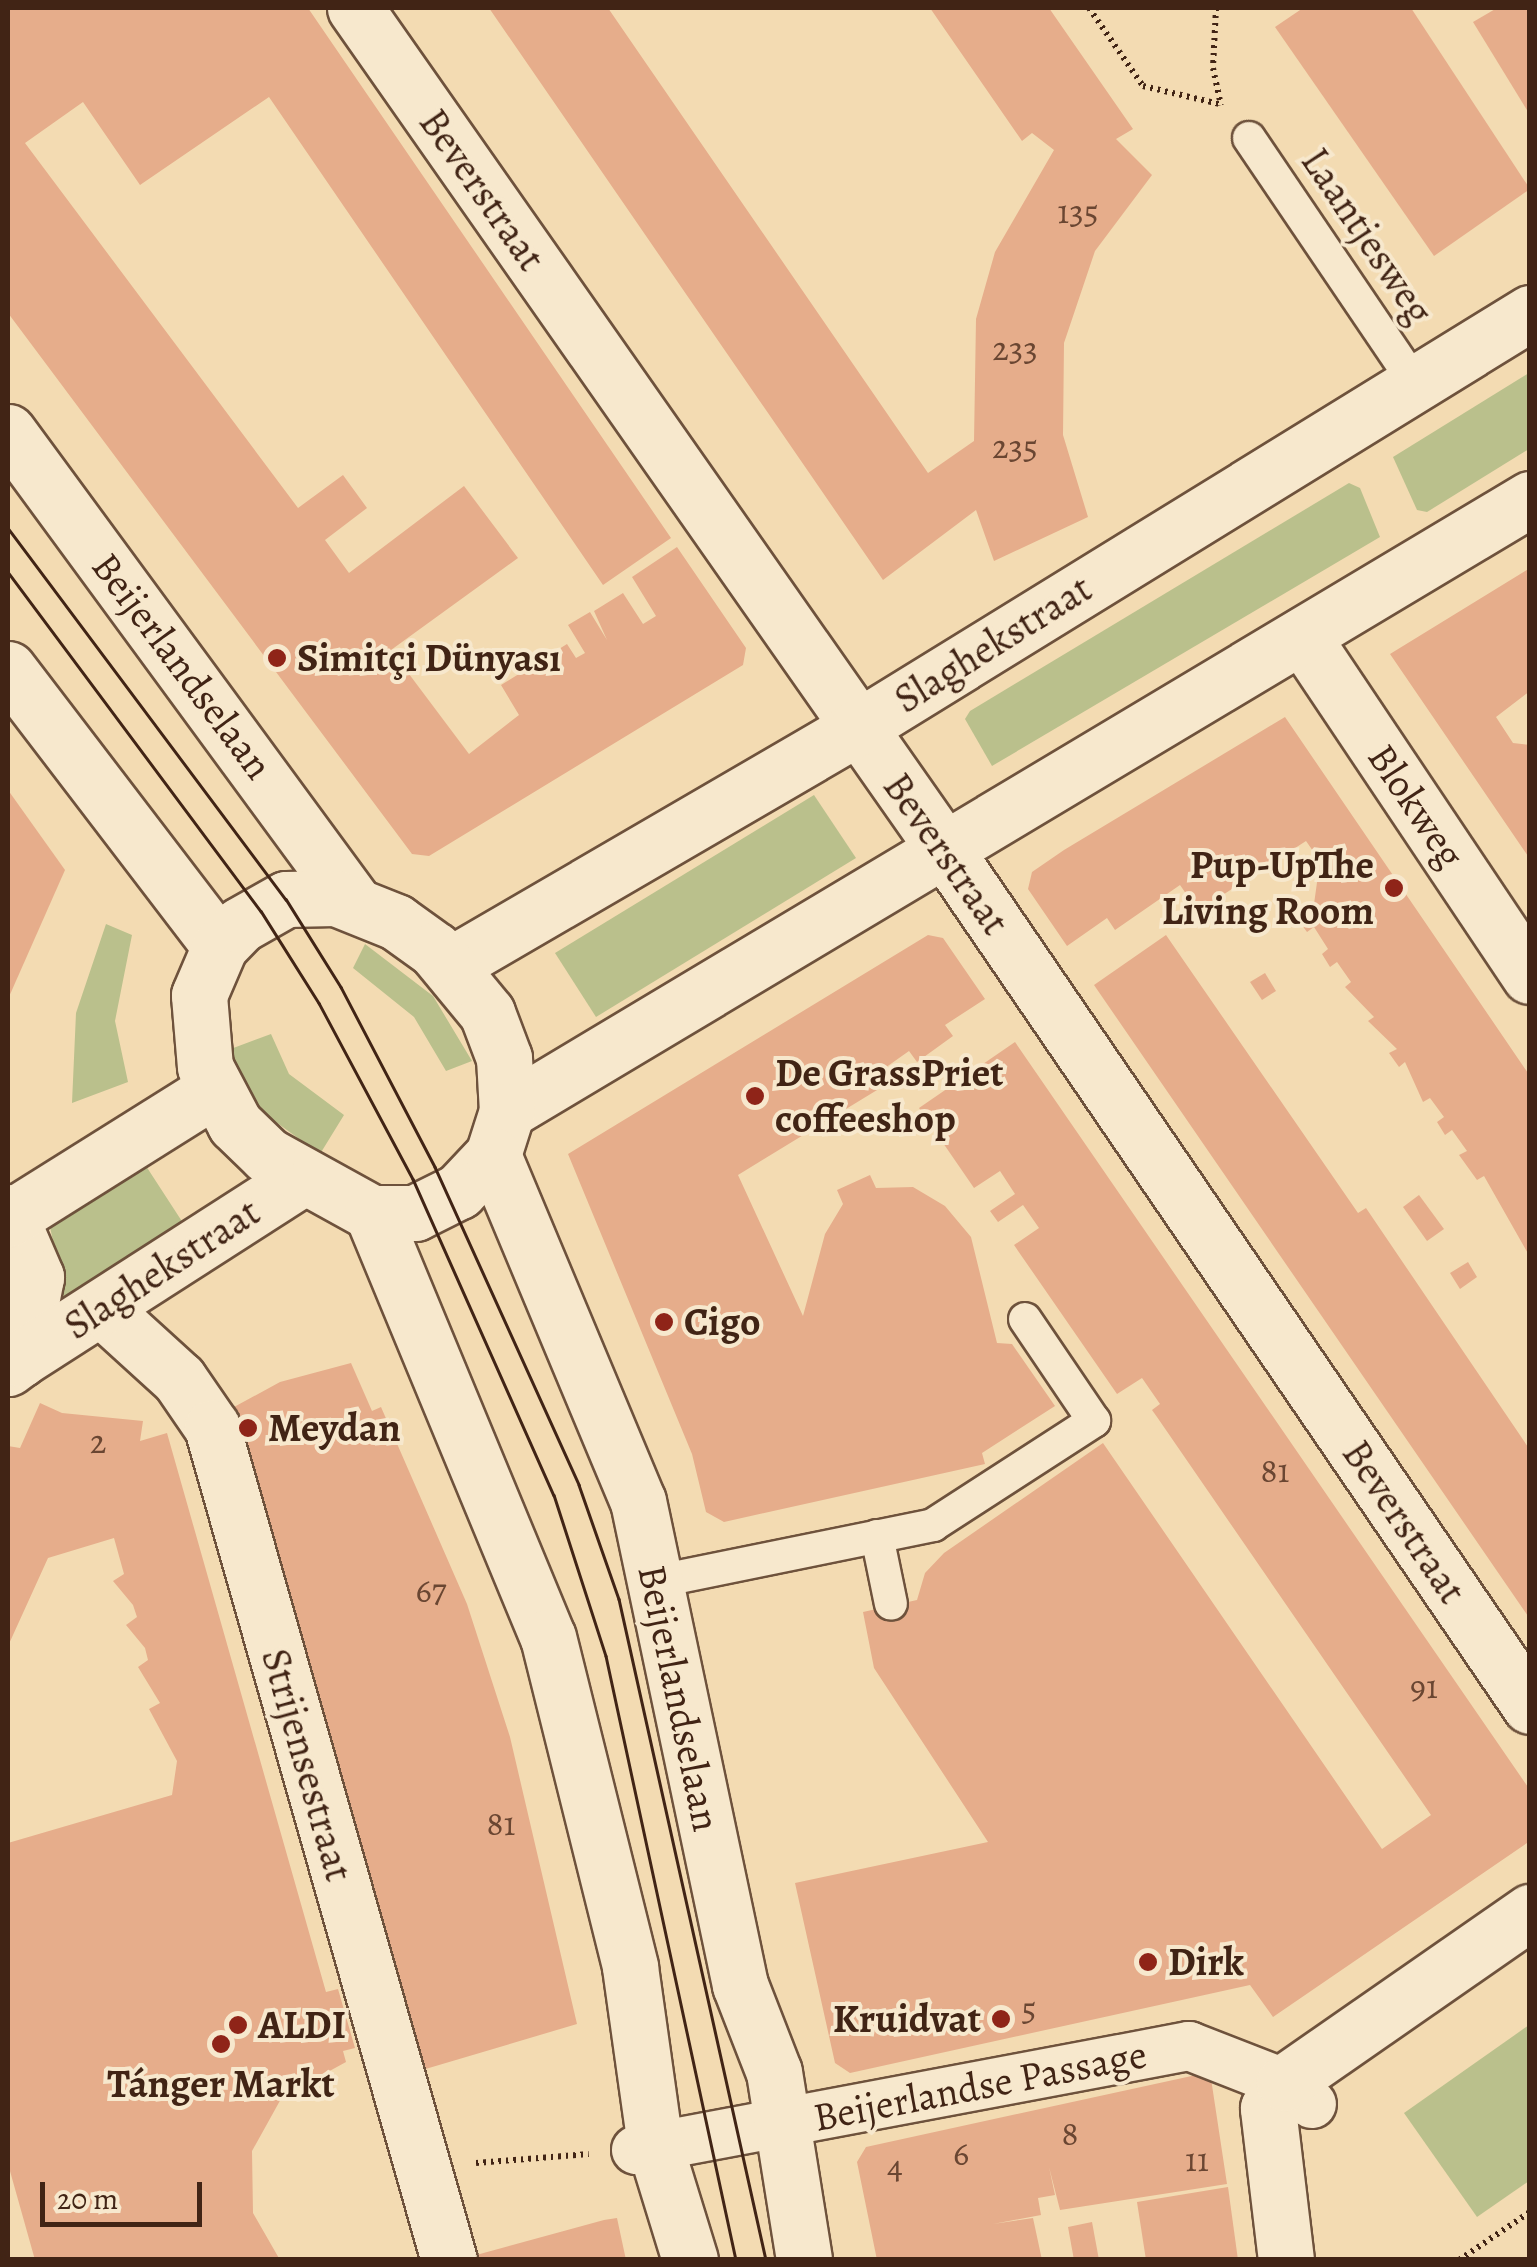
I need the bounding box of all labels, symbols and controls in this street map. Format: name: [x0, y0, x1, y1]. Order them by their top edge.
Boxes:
street label: Beverstraat: [409, 100, 555, 280]
street label: Laantjesweg: [1291, 139, 1443, 333]
house number: 135: [1057, 190, 1099, 232]
house number: 233: [992, 327, 1038, 369]
house number: 235: [992, 425, 1038, 467]
street label: Beijerlandselaan: [81, 543, 283, 789]
street label: Slaghekstraat: [886, 565, 1100, 723]
place label: Simitçi Dünyası: [297, 634, 561, 682]
marker: Simitçi Dünyası: [266, 647, 288, 669]
street label: Blokweg: [1357, 735, 1475, 877]
street label: Beverstraat: [873, 764, 1019, 944]
place label: Pup-UpThe Living Room: [1162, 841, 1374, 935]
marker: Pup-UpThe Living Room: [1383, 877, 1405, 899]
place label: De GrassPriet coffeeshop: [775, 1049, 1004, 1143]
marker: De GrassPriet coffeeshop: [744, 1085, 766, 1107]
street label: Slaghekstraat: [55, 1188, 269, 1350]
place label: Cigo: [684, 1298, 761, 1346]
marker: Cigo: [653, 1311, 675, 1333]
place label: Meydan: [268, 1404, 401, 1452]
marker: Meydan: [237, 1417, 259, 1439]
house number: 2: [90, 1420, 106, 1462]
street label: Beverstraat: [1332, 1431, 1476, 1613]
house number: 81: [1261, 1449, 1289, 1491]
street label: Beijerlandselaan: [627, 1561, 731, 1835]
house number: 67: [416, 1569, 446, 1611]
street label: Strijensestraat: [251, 1643, 363, 1887]
house number: 91: [1410, 1665, 1438, 1707]
house number: 81: [487, 1802, 515, 1844]
place label: Dirk: [1168, 1938, 1244, 1986]
marker: Dirk: [1137, 1951, 1159, 1973]
house number: 5: [1021, 1987, 1037, 2029]
place label: Kruidvat: [833, 1995, 981, 2043]
place label: ALDI: [258, 2001, 346, 2049]
marker: Kruidvat: [990, 2008, 1012, 2030]
marker: ALDI: [227, 2014, 249, 2036]
street label: Beijerlandse Passage: [809, 2030, 1151, 2142]
marker: Tánger Markt: [210, 2033, 232, 2055]
place label: Tánger Markt: [107, 2060, 335, 2108]
house number: 8: [1062, 2112, 1078, 2154]
house number: 6: [953, 2132, 969, 2174]
house number: 11: [1185, 2138, 1209, 2180]
house number: 4: [887, 2145, 903, 2187]
scale bar: [45, 2162, 208, 2224]
text: 20 m: [57, 2179, 118, 2219]

